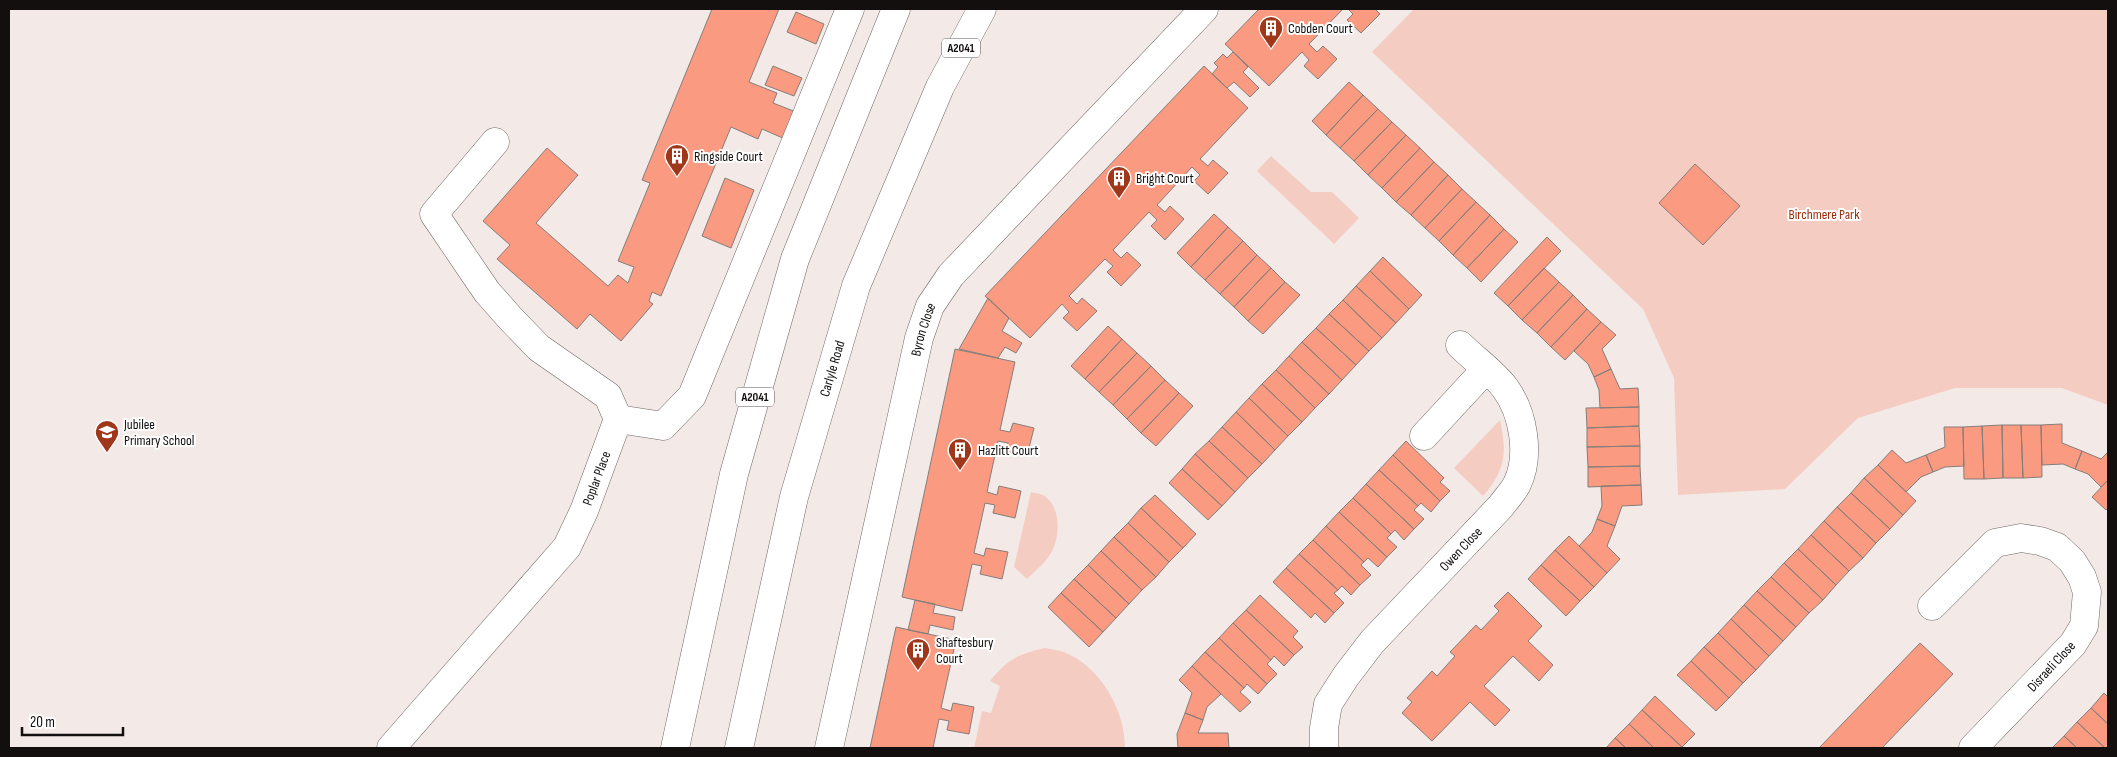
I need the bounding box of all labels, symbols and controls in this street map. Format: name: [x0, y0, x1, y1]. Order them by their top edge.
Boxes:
building icon: Cobden Court: [1258, 15, 1284, 49]
place label: Cobden Court: [1288, 20, 1353, 37]
road number: A2041: [942, 38, 980, 58]
building icon: Ringside Court: [664, 143, 690, 177]
place label: Ringside Court: [694, 148, 763, 165]
building icon: Bright Court: [1106, 165, 1132, 199]
place label: Bright Court: [1136, 170, 1194, 187]
park label: Birchmere Park: [1789, 206, 1860, 223]
street label: Byron Close: [907, 299, 939, 358]
street label: Carlyle Road: [816, 338, 849, 399]
road number: A2041: [736, 388, 774, 407]
place label: Jubilee Primary School: [123, 416, 194, 449]
school or university icon: Jubilee Primary School: [94, 419, 120, 453]
building icon: Hazlitt Court: [947, 437, 973, 471]
place label: Hazlitt Court: [978, 442, 1039, 459]
street label: Poplar Place: [579, 449, 614, 508]
street label: Owen Close: [1436, 523, 1486, 575]
place label: Shaftesbury Court: [936, 634, 994, 667]
building icon: Shaftesbury Court: [905, 637, 931, 671]
street label: Disraeli Close: [2024, 638, 2079, 695]
scale bar: [22, 704, 124, 736]
text: 20 m: [30, 713, 55, 732]

